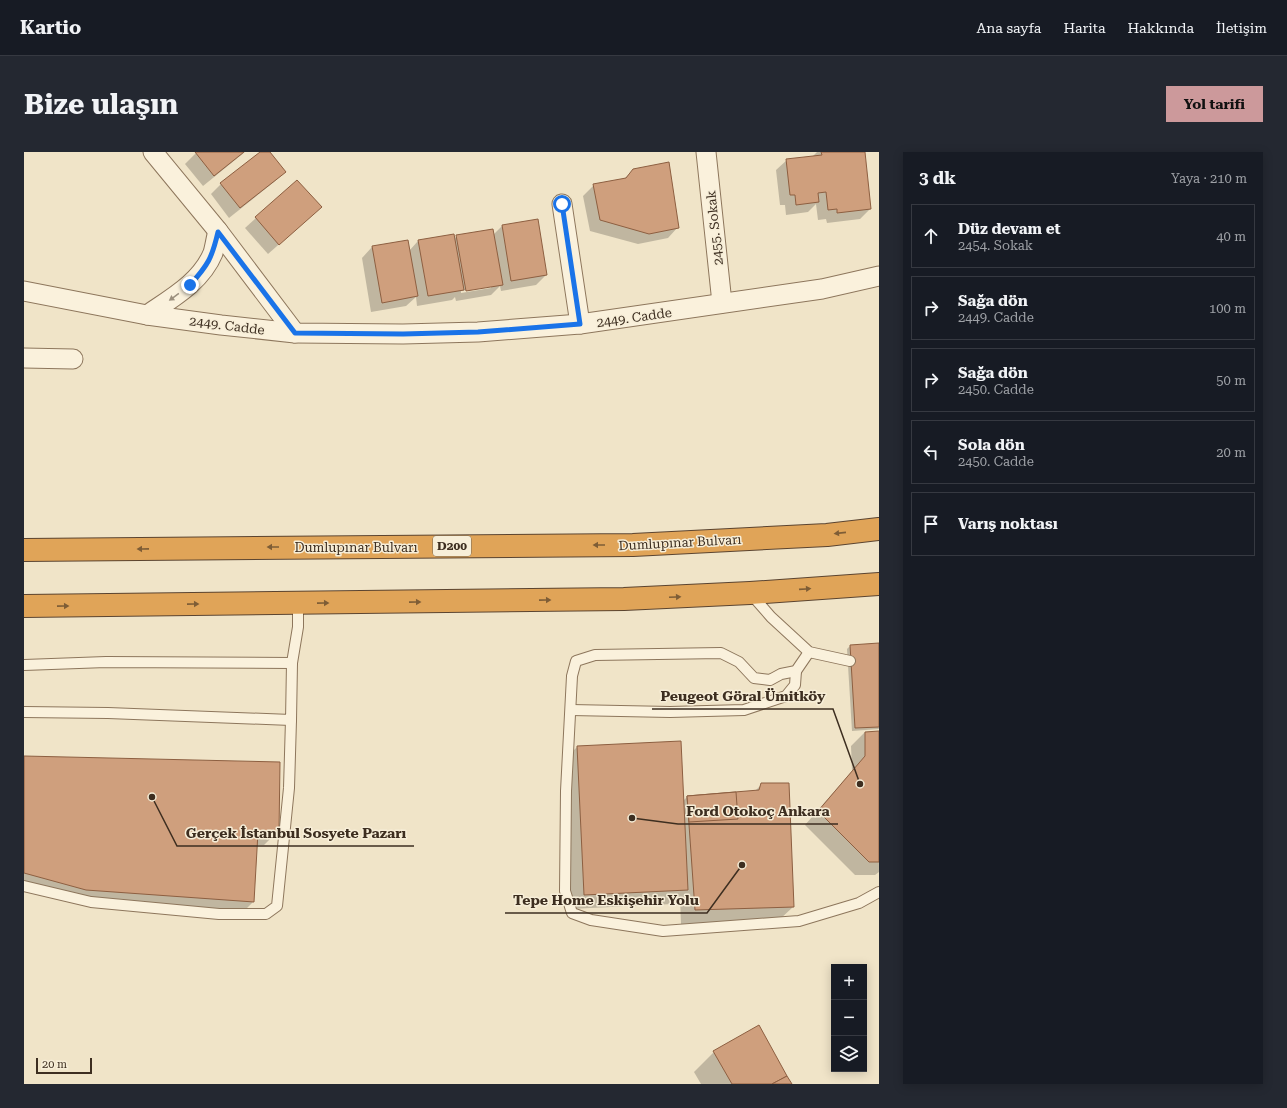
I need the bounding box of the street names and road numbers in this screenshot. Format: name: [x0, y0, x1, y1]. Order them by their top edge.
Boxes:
street label: 2455. Sokak: [703, 190, 726, 266]
street label: 2449. Cadde: [595, 305, 673, 330]
street label: 2449. Cadde: [188, 313, 265, 338]
street label: Dumlupınar Bulvarı: [618, 532, 742, 553]
road number: D200: [433, 536, 471, 556]
street label: Dumlupınar Bulvarı: [294, 540, 418, 555]

